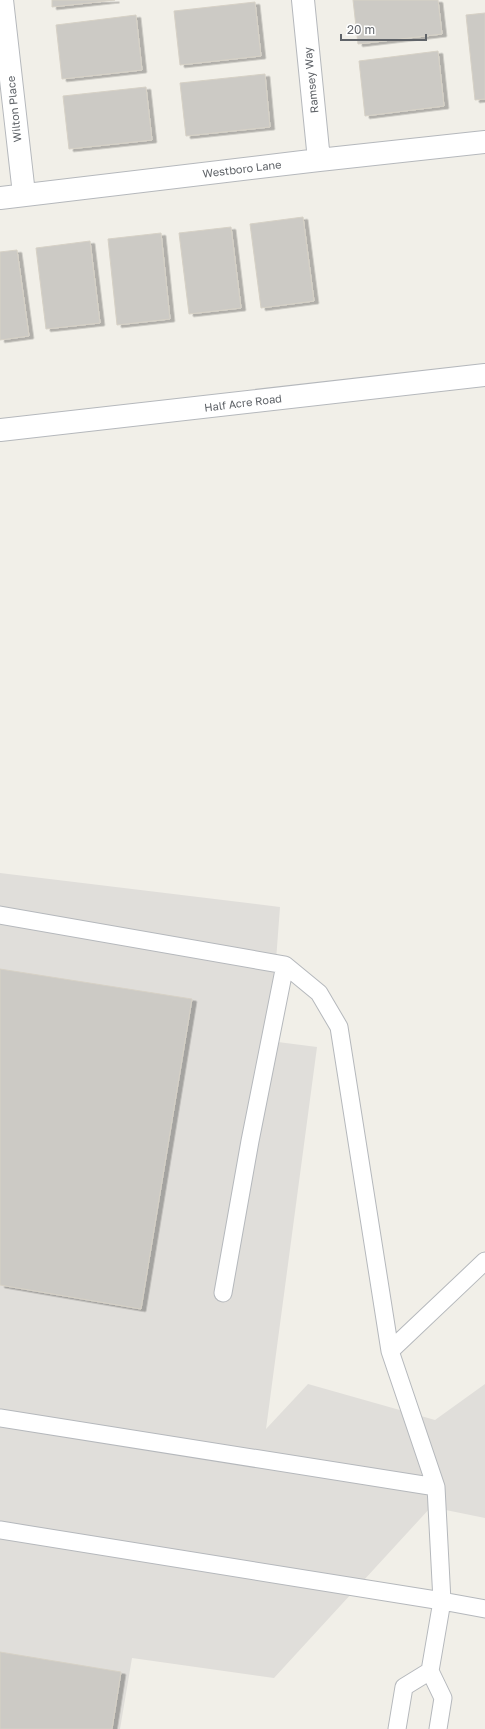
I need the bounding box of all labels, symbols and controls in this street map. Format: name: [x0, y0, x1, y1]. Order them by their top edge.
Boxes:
scale bar: [341, 16, 426, 42]
text: 20 m: [347, 22, 375, 37]
street label: Ramsey Way: [301, 46, 320, 114]
street label: Wilton Place: [4, 75, 23, 143]
street label: Westboro Lane: [202, 157, 282, 180]
street label: Half Acre Road: [203, 391, 283, 414]

